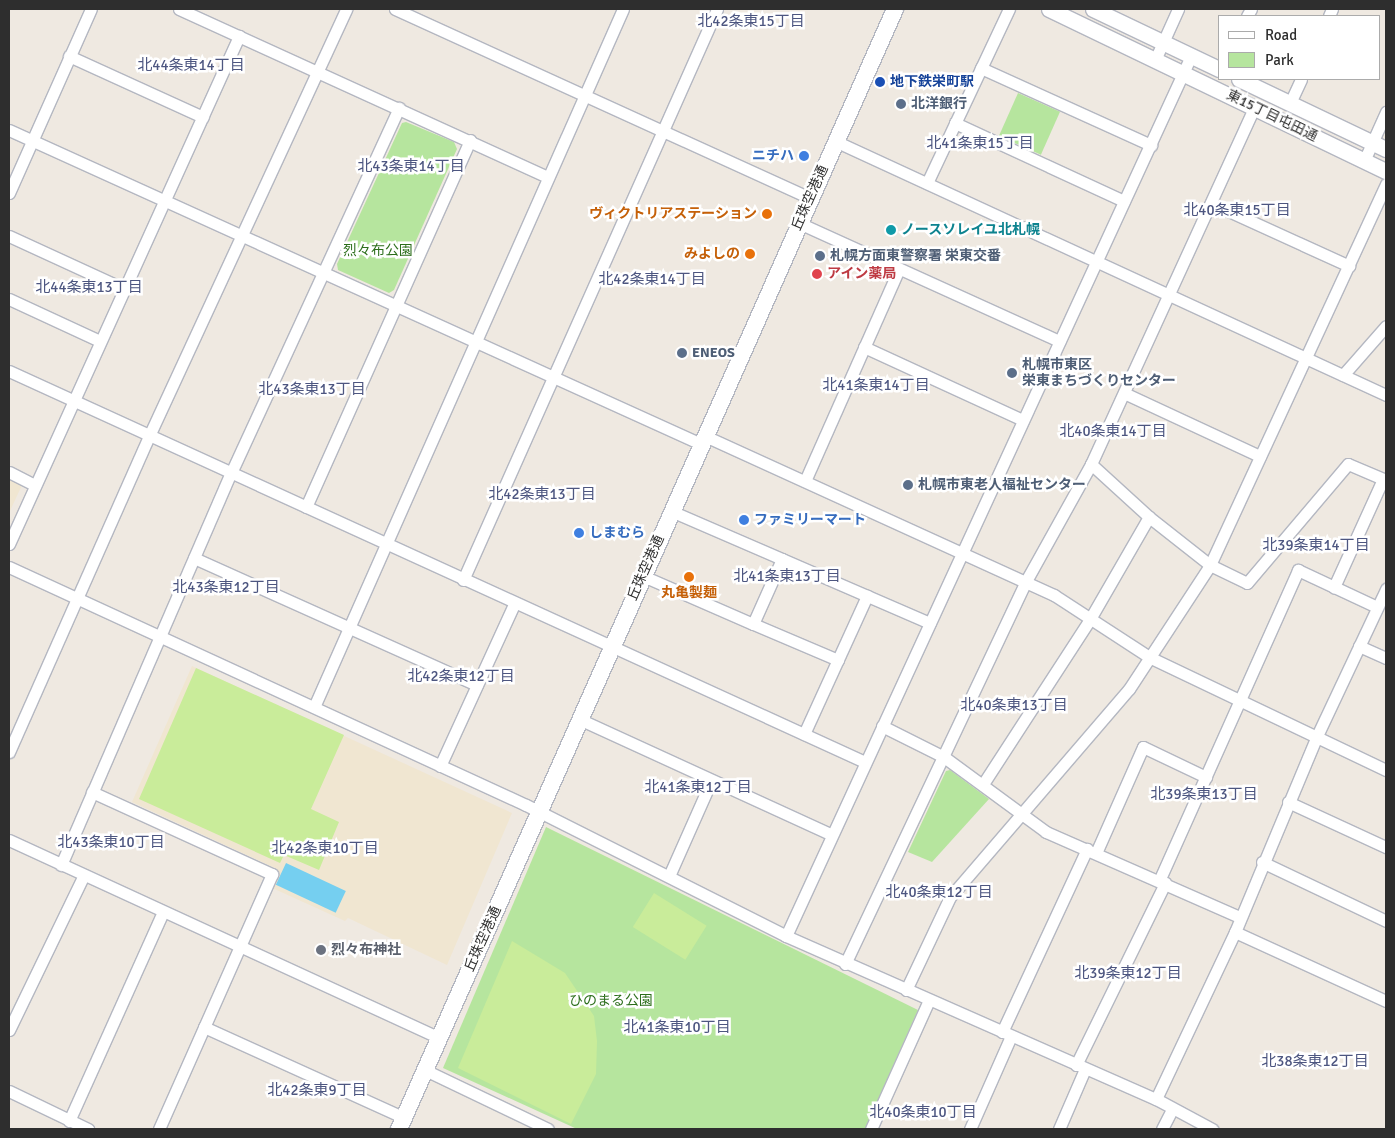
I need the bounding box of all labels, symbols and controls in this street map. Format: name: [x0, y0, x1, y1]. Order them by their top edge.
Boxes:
district label: 北42条東15丁目: [697, 13, 805, 31]
legend: [1218, 15, 1380, 80]
text: Road: [1265, 26, 1297, 44]
text: Park: [1265, 51, 1294, 69]
district label: 北44条東14丁目: [137, 57, 245, 75]
place label: 地下鉄栄町駅: [890, 74, 974, 90]
marker: 地下鉄栄町駅: [874, 76, 886, 88]
street label: 東15丁目屯田通: [1224, 87, 1320, 145]
place label: 北洋銀行: [911, 96, 967, 112]
marker: 北洋銀行: [895, 98, 907, 110]
district label: 北41条東15丁目: [926, 135, 1034, 153]
place label: ニチハ: [752, 148, 794, 164]
marker: ニチハ: [798, 150, 810, 162]
district label: 北43条東14丁目: [357, 158, 465, 176]
street label: 丘珠空港通: [788, 163, 832, 233]
district label: 北40条東15丁目: [1183, 202, 1291, 220]
place label: ヴィクトリアステーション: [589, 206, 757, 222]
marker: ヴィクトリアステーション: [761, 208, 773, 220]
place label: ノースソレイユ北札幌: [901, 222, 1041, 238]
marker: ノースソレイユ北札幌: [885, 224, 897, 236]
park label: 烈々布公園: [343, 243, 413, 259]
place label: みよしの: [684, 246, 740, 262]
marker: みよしの: [744, 248, 756, 260]
place label: 札幌方面東警察署 栄東交番: [830, 248, 1001, 264]
marker: 札幌方面東警察署 栄東交番: [814, 250, 826, 262]
place label: アイン薬局: [827, 266, 897, 282]
marker: アイン薬局: [811, 268, 823, 280]
district label: 北42条東14丁目: [598, 271, 706, 289]
district label: 北44条東13丁目: [35, 279, 143, 297]
place label: ENEOS: [692, 345, 735, 361]
marker: ENEOS: [676, 347, 688, 359]
place label: 札幌市東区 栄東まちづくりセンター: [1022, 357, 1176, 390]
marker: 札幌市東区 栄東まちづくりセンター: [1006, 367, 1018, 379]
district label: 北41条東14丁目: [822, 377, 930, 395]
district label: 北43条東13丁目: [258, 381, 366, 399]
district label: 北40条東14丁目: [1059, 423, 1167, 441]
place label: 札幌市東老人福祉センター: [918, 477, 1086, 493]
marker: 札幌市東老人福祉センター: [902, 479, 914, 491]
district label: 北42条東13丁目: [488, 486, 596, 504]
place label: ファミリーマート: [754, 512, 866, 528]
marker: ファミリーマート: [738, 514, 750, 526]
place label: しまむら: [589, 525, 645, 541]
marker: しまむら: [573, 527, 585, 539]
street label: 丘珠空港通: [624, 533, 668, 603]
district label: 北39条東14丁目: [1262, 537, 1370, 555]
district label: 北41条東13丁目: [733, 568, 841, 586]
marker: 丸亀製麺: [683, 571, 695, 583]
district label: 北43条東12丁目: [172, 579, 280, 597]
place label: 丸亀製麺: [661, 585, 717, 601]
district label: 北42条東12丁目: [407, 668, 515, 686]
district label: 北40条東13丁目: [960, 697, 1068, 715]
district label: 北41条東12丁目: [644, 779, 752, 797]
district label: 北39条東13丁目: [1150, 786, 1258, 804]
district label: 北43条東10丁目: [57, 834, 165, 852]
district label: 北42条東10丁目: [271, 840, 379, 858]
district label: 北40条東12丁目: [885, 884, 993, 902]
street label: 丘珠空港通: [461, 904, 505, 974]
place label: 烈々布神社: [331, 942, 401, 958]
marker: 烈々布神社: [315, 944, 327, 956]
district label: 北39条東12丁目: [1074, 965, 1182, 983]
park label: ひのまる公園: [569, 993, 653, 1009]
district label: 北41条東10丁目: [623, 1019, 731, 1037]
district label: 北38条東12丁目: [1261, 1053, 1369, 1071]
district label: 北42条東9丁目: [267, 1082, 367, 1100]
district label: 北40条東10丁目: [869, 1104, 977, 1122]

